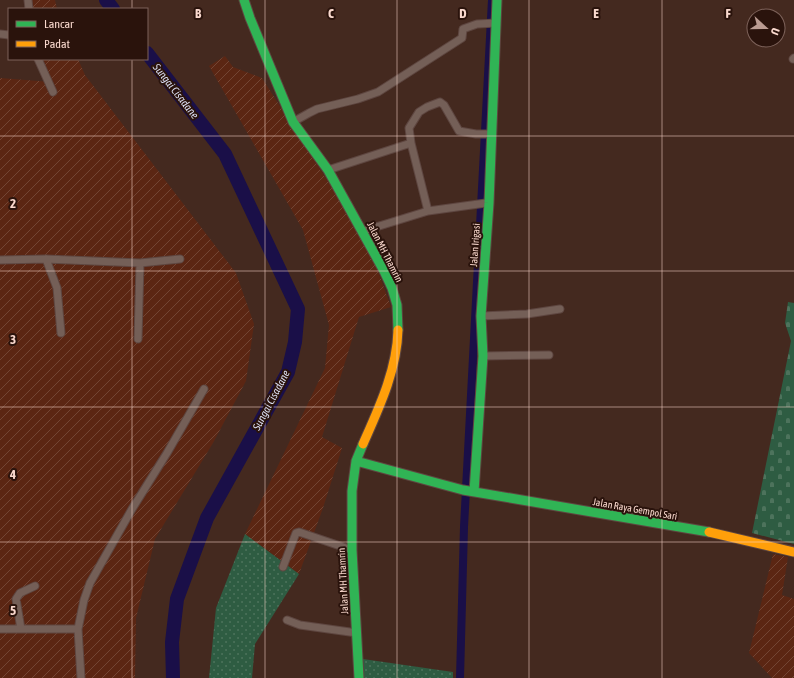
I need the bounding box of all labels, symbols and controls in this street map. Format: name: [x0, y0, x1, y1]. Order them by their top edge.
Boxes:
text: B: [195, 6, 202, 21]
text: C: [328, 6, 334, 21]
text: D: [459, 6, 467, 21]
text: E: [593, 6, 599, 21]
text: F: [725, 6, 731, 21]
legend: [8, 8, 148, 60]
north arrow: [746, 8, 786, 48]
text: Lancar: [44, 17, 74, 31]
text: U: [769, 26, 782, 37]
text: Padat: [44, 37, 70, 51]
water label: Sungai Cisadane: [150, 60, 201, 121]
text: 2: [10, 196, 16, 211]
street label: Jalan MH Thamrin: [365, 220, 405, 284]
street label: Jalan Irigasi: [468, 223, 482, 267]
text: 3: [10, 332, 16, 347]
water label: Sungai Cisadane: [250, 368, 292, 433]
text: 4: [9, 467, 16, 482]
street label: Jalan Raya Gempol Sari: [592, 496, 678, 522]
street label: Jalan MH Thamrin: [336, 547, 350, 614]
text: 5: [10, 603, 16, 618]

